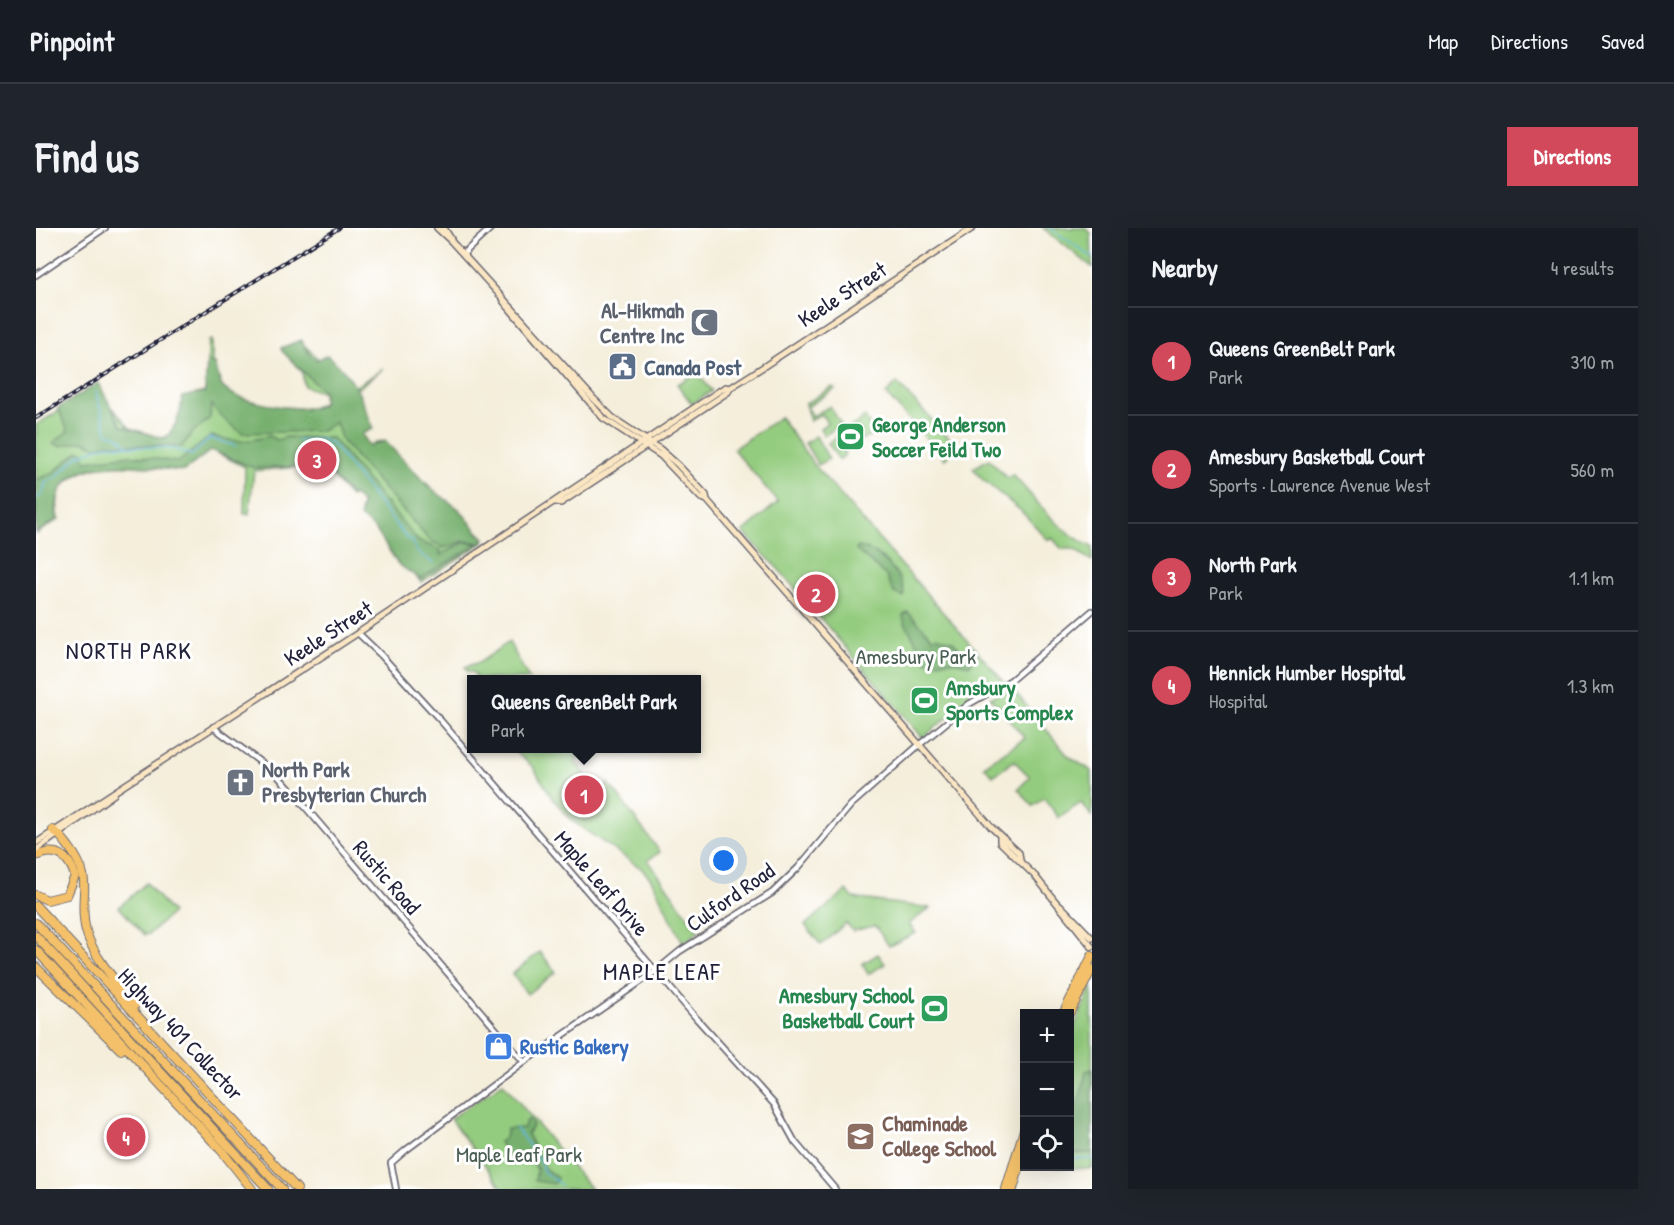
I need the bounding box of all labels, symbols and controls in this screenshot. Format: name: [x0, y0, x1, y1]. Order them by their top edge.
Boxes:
text: Pinpoint: [30, 22, 114, 60]
text: Map: [1428, 27, 1458, 56]
text: Directions: [1491, 27, 1568, 56]
text: Saved: [1601, 27, 1644, 56]
button: Directions: [1507, 127, 1638, 186]
text: Find us: [36, 128, 139, 185]
text: Nearby: [1152, 250, 1218, 285]
street label: Keele Street: [792, 254, 892, 334]
text: 4 results: [1551, 254, 1614, 281]
place label: Al-Hikmah Centre Inc: [600, 295, 685, 350]
mosque icon: Al-Hikmah Centre Inc: [689, 307, 721, 339]
text: Queens GreenBelt Park: [1209, 333, 1395, 363]
text: 1: [1168, 348, 1175, 375]
text: 310 m: [1571, 348, 1614, 375]
public building icon: Canada Post: [607, 351, 639, 383]
place label: Canada Post: [644, 352, 742, 382]
text: Park: [1209, 363, 1242, 390]
place label: George Anderson Soccer Feild Two: [872, 409, 1006, 464]
sports icon: George Anderson Soccer Feild Two: [835, 421, 867, 453]
pin: 3: [298, 438, 336, 482]
text: Amesbury Basketball Court: [1209, 441, 1424, 471]
text: 2: [1167, 456, 1176, 483]
text: 560 m: [1570, 456, 1614, 483]
text: Sports · Lawrence Avenue West: [1209, 471, 1430, 498]
text: North Park: [1209, 549, 1297, 579]
text: 3: [1167, 564, 1176, 591]
text: 1.1 km: [1569, 564, 1614, 591]
pin: 2: [796, 572, 836, 616]
text: Park: [1209, 579, 1242, 606]
street label: Keele Street: [278, 593, 378, 673]
district label: NORTH PARK: [66, 634, 192, 666]
park label: Amesbury Park: [856, 641, 976, 671]
text: Hennick Humber Hospital: [1209, 657, 1405, 687]
place label: Amsbury Sports Complex: [946, 672, 1074, 728]
text: 4: [1168, 672, 1175, 699]
text: 1.3 km: [1567, 672, 1614, 699]
popup: [467, 675, 701, 753]
sports icon: Amsbury Sports Complex: [909, 684, 941, 716]
text: Queens GreenBelt Park: [491, 686, 677, 716]
text: Hospital: [1209, 687, 1267, 714]
text: Park: [491, 716, 525, 743]
place label: North Park Presbyterian Church: [262, 754, 427, 810]
church icon: North Park Presbyterian Church: [225, 766, 257, 798]
pin: 1: [564, 772, 604, 818]
street label: Maple Leaf Drive: [548, 824, 656, 942]
street label: Rustic Road: [346, 833, 428, 921]
your location: [709, 846, 738, 875]
street label: Culford Road: [680, 855, 781, 938]
district label: MAPLE LEAF: [603, 955, 721, 987]
street label: Highway 401 Collector: [112, 961, 251, 1107]
place label: Amesbury School Basketball Court: [779, 980, 915, 1035]
sports icon: Amesbury School Basketball Court: [919, 992, 951, 1024]
map controls: [1020, 1009, 1074, 1171]
button: +: [1020, 1009, 1074, 1063]
shop icon: Rustic Bakery: [483, 1030, 515, 1062]
place label: Rustic Bakery: [520, 1031, 629, 1062]
button: −: [1020, 1063, 1074, 1117]
place label: Chaminade College School: [882, 1108, 997, 1164]
pin: 4: [106, 1114, 146, 1160]
button: locate: [1020, 1117, 1074, 1171]
school or university icon: Chaminade College School: [845, 1120, 877, 1152]
park label: Maple Leaf Park: [456, 1139, 582, 1169]

